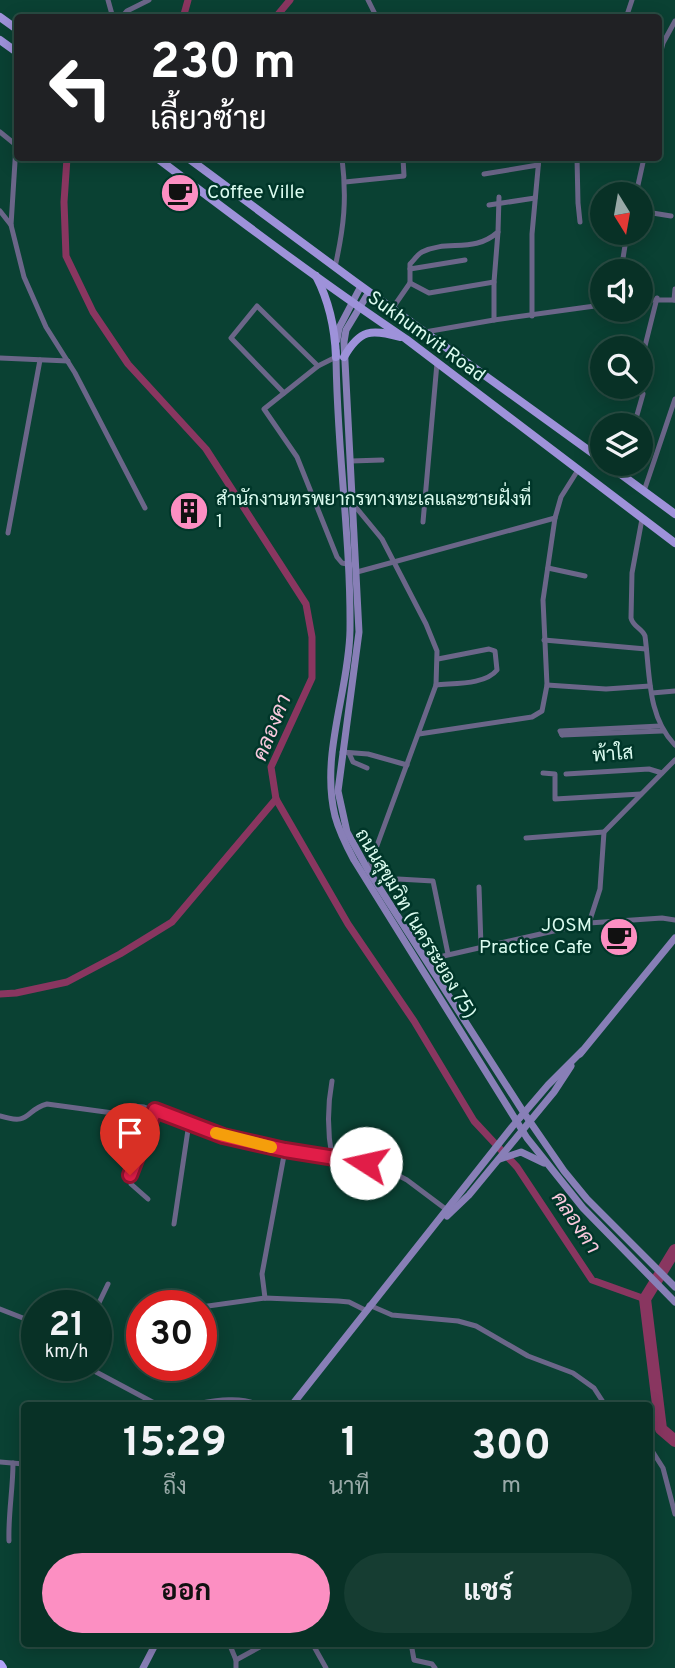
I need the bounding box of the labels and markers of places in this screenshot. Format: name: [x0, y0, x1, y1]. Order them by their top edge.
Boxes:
cafe icon: Coffee Ville: [159, 172, 201, 214]
place label: Coffee Ville: [207, 181, 305, 205]
place label: สำนักงานทรพยากรทางทะเลและชายฝั่งที่ 1: [216, 481, 531, 534]
building icon: สำนักงานทรพยากรทางทะเลและชายฝั่งที่ 1: [168, 490, 210, 532]
place label: JOSM Practice Cafe: [479, 914, 592, 960]
cafe icon: JOSM Practice Cafe: [598, 916, 640, 958]
pin: [100, 1103, 160, 1175]

